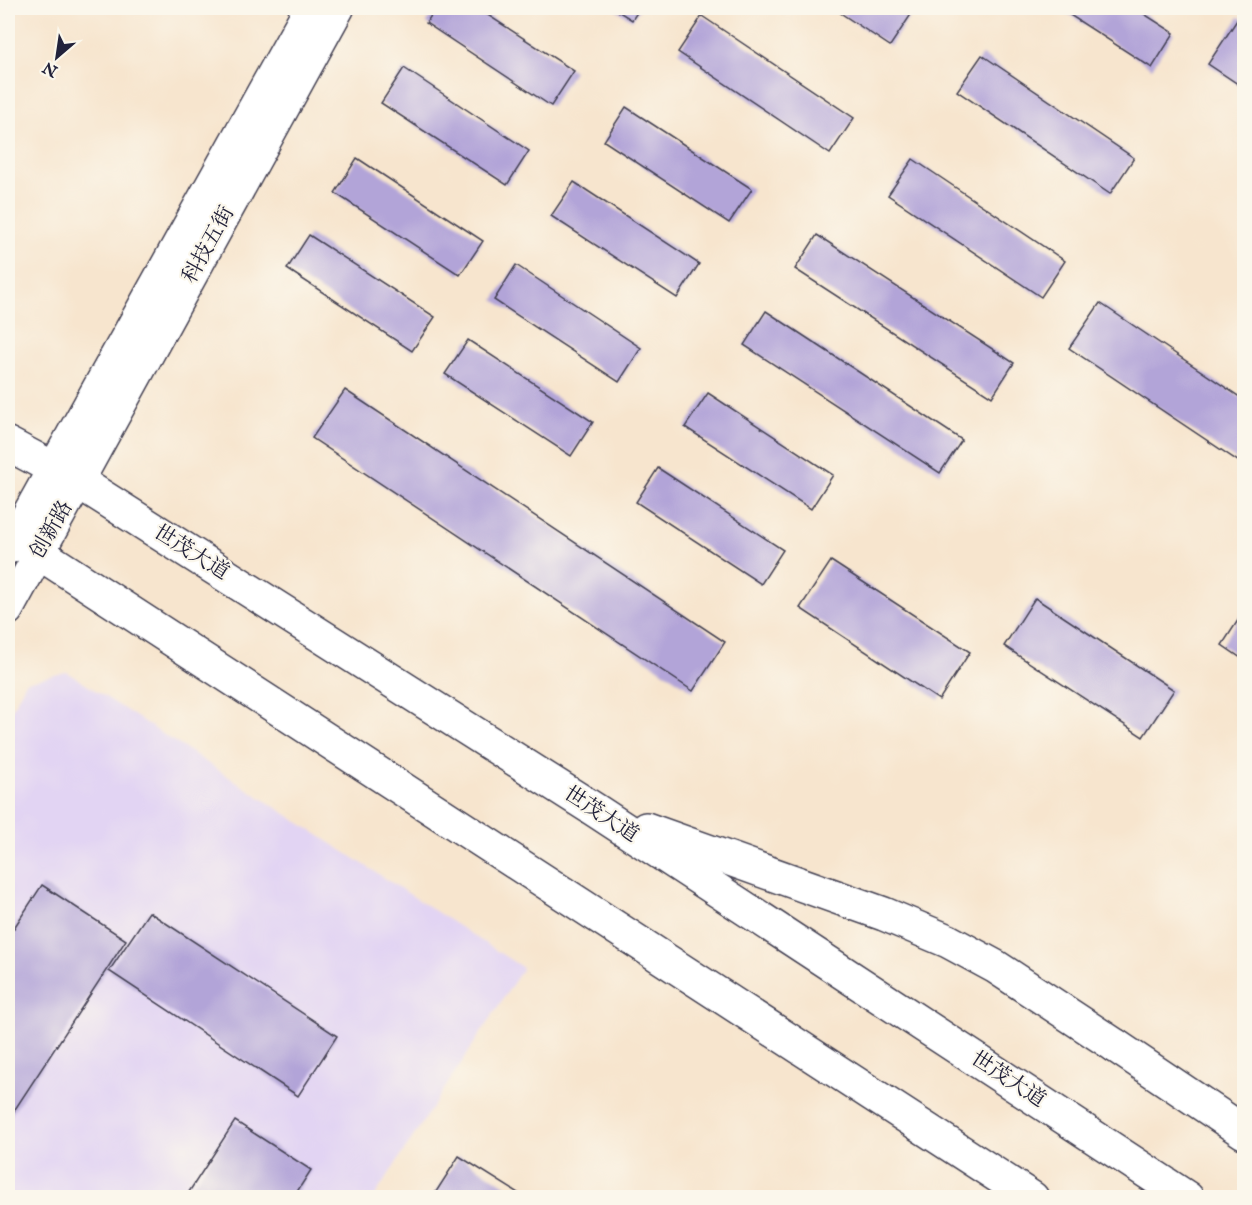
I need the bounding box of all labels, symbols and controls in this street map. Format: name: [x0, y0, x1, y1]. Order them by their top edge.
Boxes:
north arrow: [27, 27, 87, 87]
text: N: [40, 56, 62, 81]
street label: 科技五街: [177, 202, 241, 288]
street label: 创新路: [25, 496, 79, 564]
street label: 世茂大道: [148, 519, 234, 587]
street label: 世茂大道: [558, 781, 644, 849]
street label: 世茂大道: [965, 1046, 1051, 1114]

